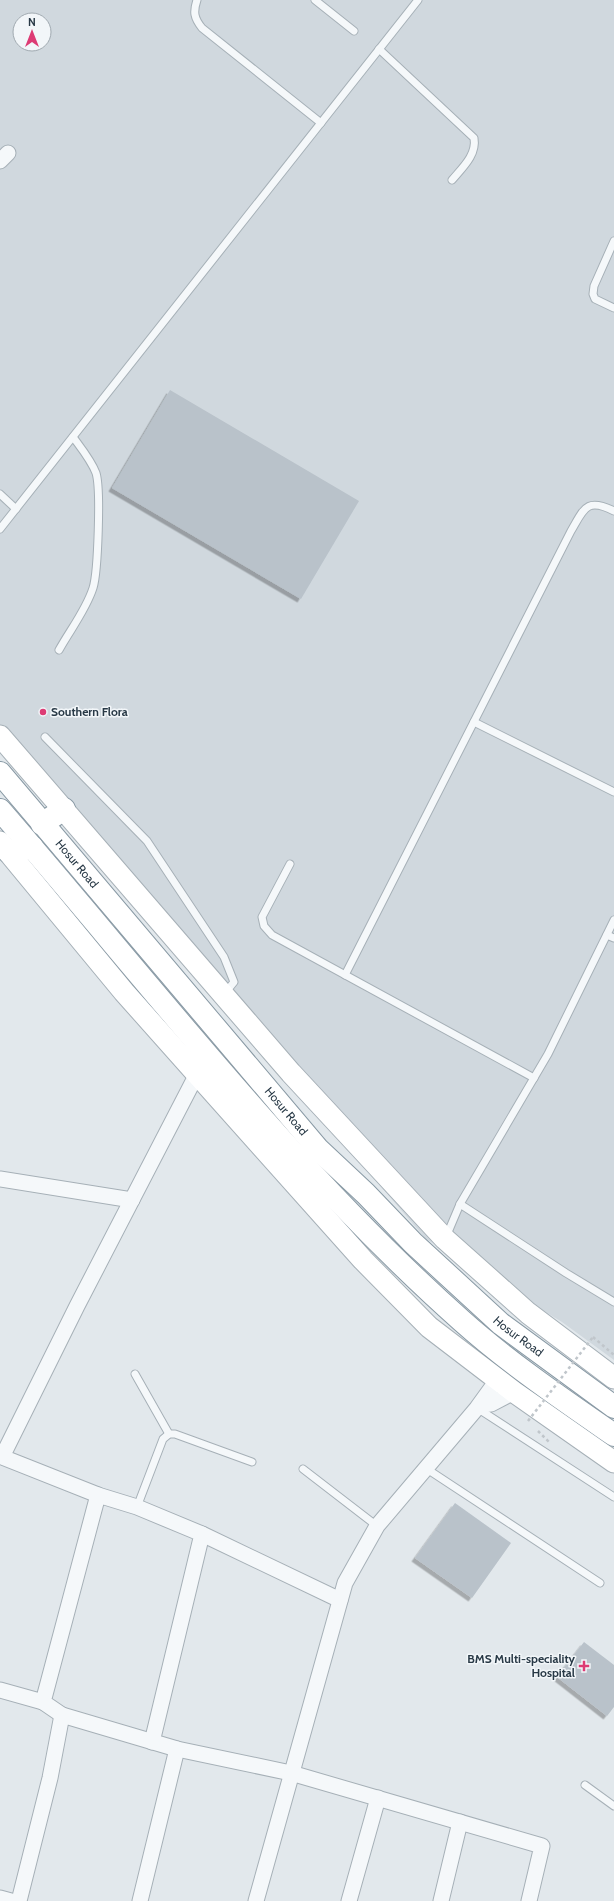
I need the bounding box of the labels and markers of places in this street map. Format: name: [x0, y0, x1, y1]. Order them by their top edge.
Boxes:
place label: Southern Flora: [51, 704, 128, 719]
marker: Southern Flora: [38, 707, 48, 717]
place label: BMS Multi-speciality Hospital: [467, 1651, 576, 1680]
marker: BMS Multi-speciality Hospital: [578, 1660, 590, 1672]

